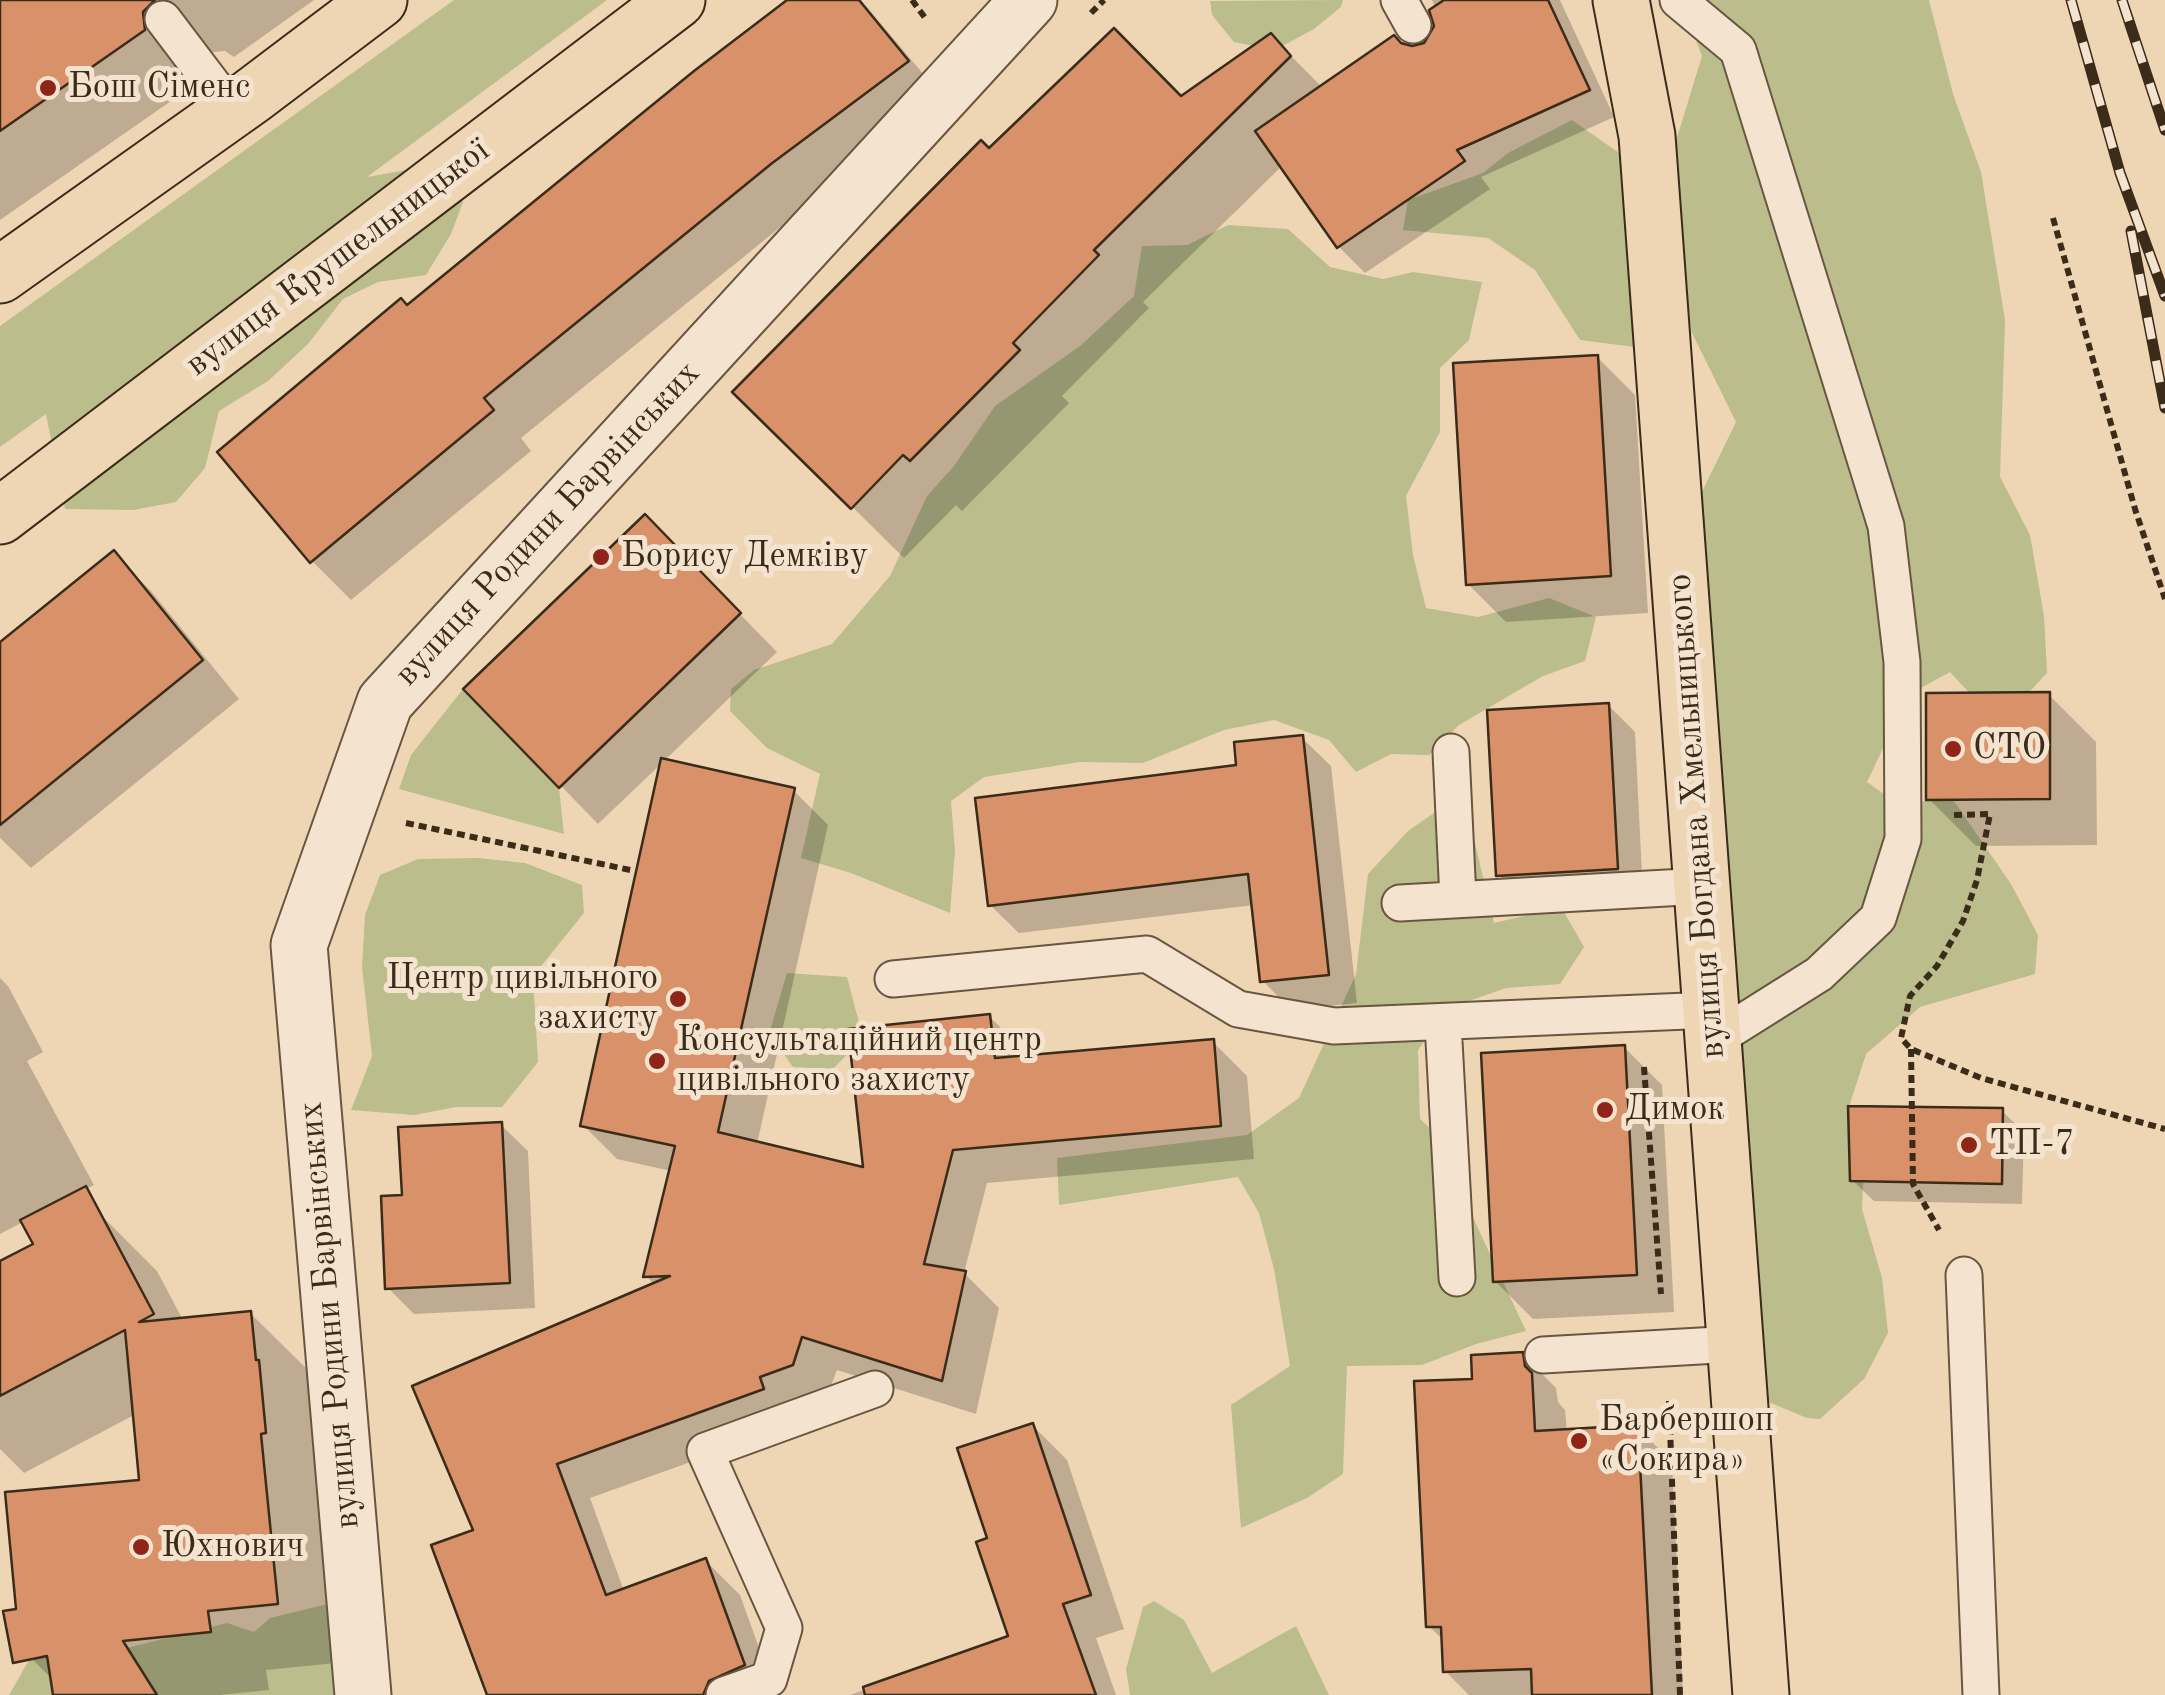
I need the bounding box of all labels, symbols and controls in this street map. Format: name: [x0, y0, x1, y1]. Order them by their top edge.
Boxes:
place label: Бош Сіменс: [68, 67, 250, 109]
marker: Бош Сіменс: [37, 77, 59, 99]
street label: вулиця Крушельницької: [178, 130, 498, 386]
street label: вулиця Родини Барвінських: [386, 353, 710, 695]
place label: Борису Демківу: [621, 536, 868, 578]
marker: Борису Демківу: [590, 546, 612, 568]
street label: вулиця Богдана Хмельницького: [1659, 572, 1735, 1060]
place label: СТО: [1973, 728, 2046, 770]
marker: СТО: [1942, 738, 1964, 760]
place label: Центр цивільного захисту: [387, 958, 658, 1040]
marker: Центр цивільного захисту: [667, 988, 689, 1010]
place label: Консультаційний центр цивільного захисту: [677, 1020, 1042, 1102]
marker: Консультаційний центр цивільного захисту: [646, 1050, 668, 1072]
place label: Димок: [1625, 1089, 1725, 1131]
street label: вулиця Родини Барвінських: [290, 1099, 370, 1531]
marker: Димок: [1594, 1099, 1616, 1121]
place label: ТП-7: [1989, 1124, 2075, 1166]
marker: ТП-7: [1958, 1134, 1980, 1156]
place label: Барбершоп «Сокира»: [1599, 1400, 1774, 1482]
marker: Барбершоп «Сокира»: [1568, 1430, 1590, 1452]
place label: Юхнович: [161, 1526, 304, 1568]
marker: Юхнович: [130, 1536, 152, 1558]

